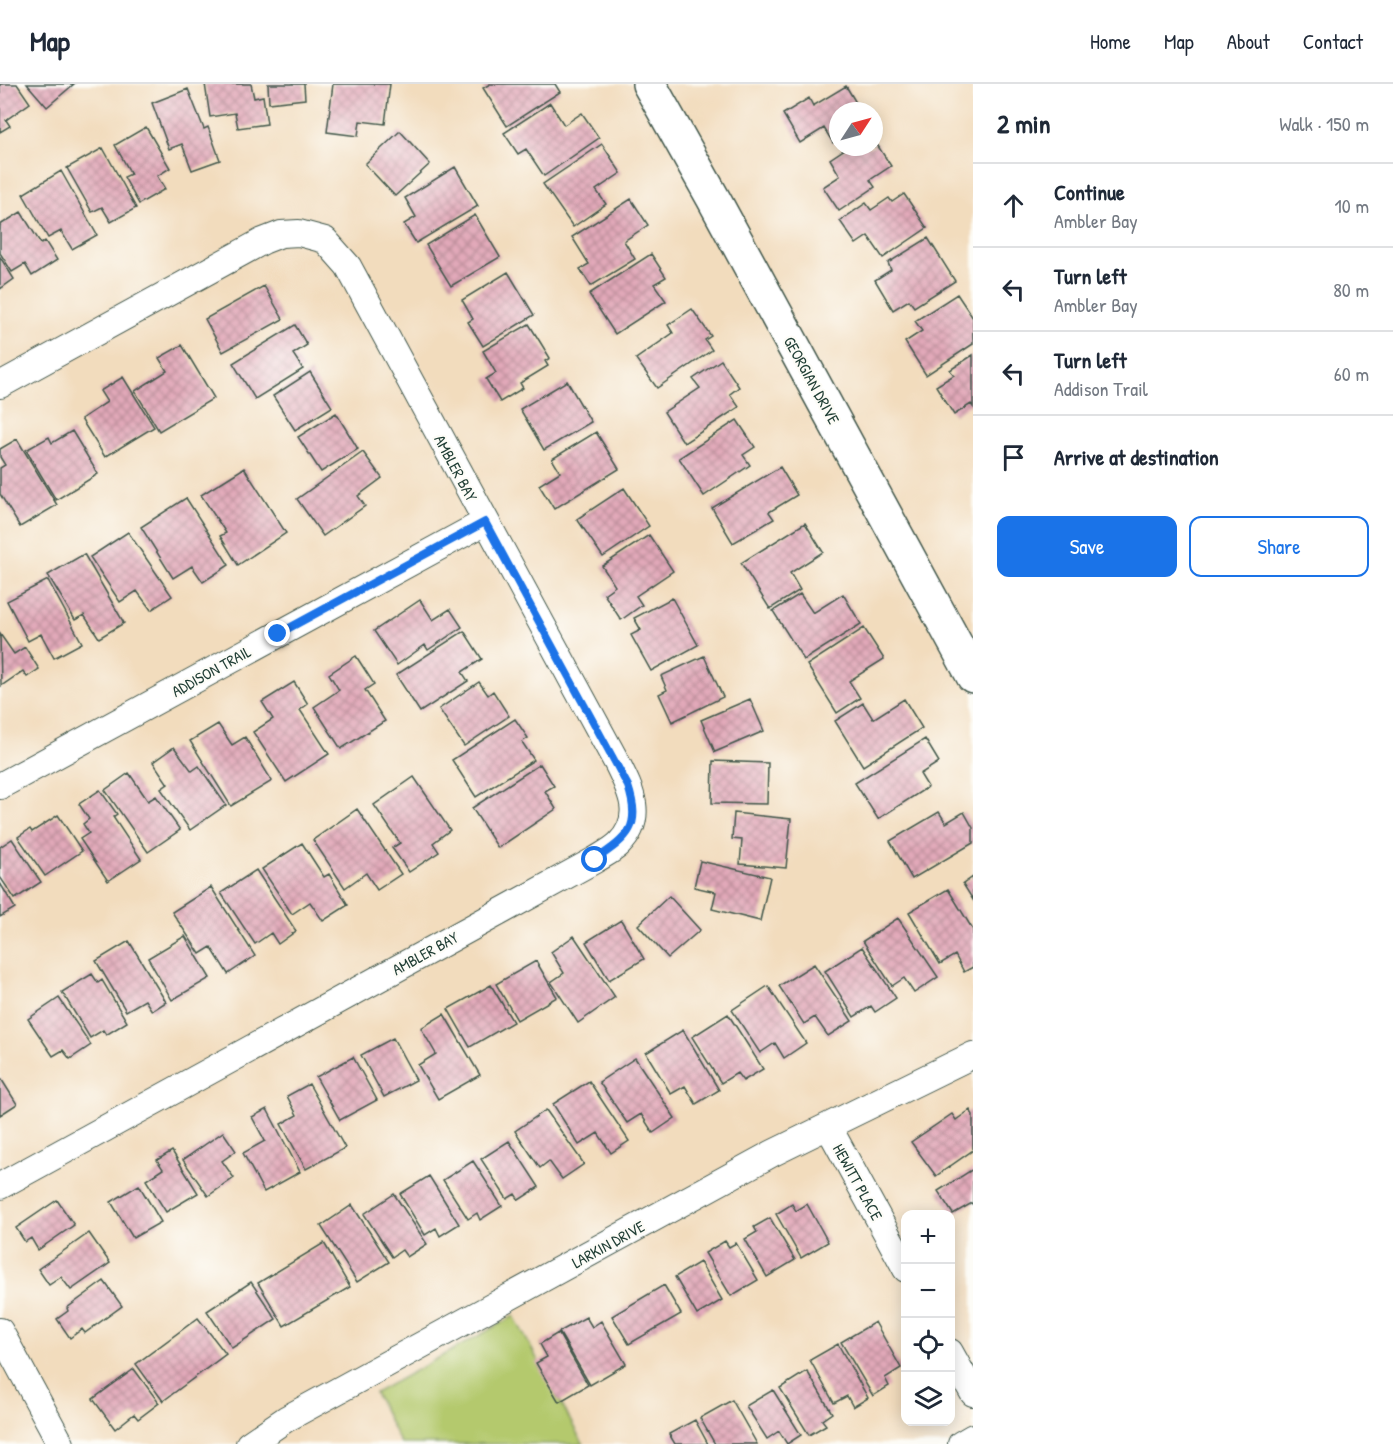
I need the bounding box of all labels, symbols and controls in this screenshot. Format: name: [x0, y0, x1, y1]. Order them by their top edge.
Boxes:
text: Map: [30, 22, 70, 60]
text: Home: [1090, 27, 1131, 56]
text: Map: [1164, 27, 1194, 56]
text: About: [1227, 27, 1270, 56]
text: Contact: [1303, 27, 1363, 56]
north arrow: [829, 102, 883, 156]
text: 2 min: [997, 106, 1050, 141]
text: Walk · 150 m: [1279, 110, 1369, 137]
text: Continue: [1054, 177, 1125, 207]
icon: ahead: [997, 189, 1030, 222]
text: 10 m: [1335, 192, 1369, 219]
text: Ambler Bay: [1054, 207, 1138, 234]
text: Turn left: [1054, 261, 1127, 291]
icon: left: [997, 273, 1030, 306]
text: 80 m: [1333, 276, 1369, 303]
text: Ambler Bay: [1054, 291, 1138, 318]
street label: GEORGIAN DRIVE: [779, 332, 845, 428]
text: Turn left: [1054, 345, 1127, 375]
icon: left: [997, 357, 1030, 390]
text: 60 m: [1334, 360, 1369, 387]
text: Addison Trail: [1054, 375, 1148, 402]
street label: AMBLER BAY: [429, 431, 483, 505]
icon: arrive: [997, 441, 1030, 474]
text: Arrive at destination: [1054, 442, 1219, 472]
button: Save: [997, 516, 1177, 577]
button: Share: [1189, 516, 1369, 577]
route end: [264, 620, 290, 646]
street label: ADDISON TRAIL: [167, 640, 255, 702]
route start: [581, 846, 607, 872]
street label: AMBLER BAY: [388, 926, 462, 980]
street label: HEWITT PLACE: [828, 1140, 888, 1224]
map controls: [901, 1210, 955, 1426]
button: +: [901, 1210, 955, 1264]
street label: LARKIN DRIVE: [568, 1215, 648, 1273]
button: −: [901, 1264, 955, 1318]
button: locate: [901, 1318, 955, 1372]
button: layers: [901, 1372, 955, 1426]

